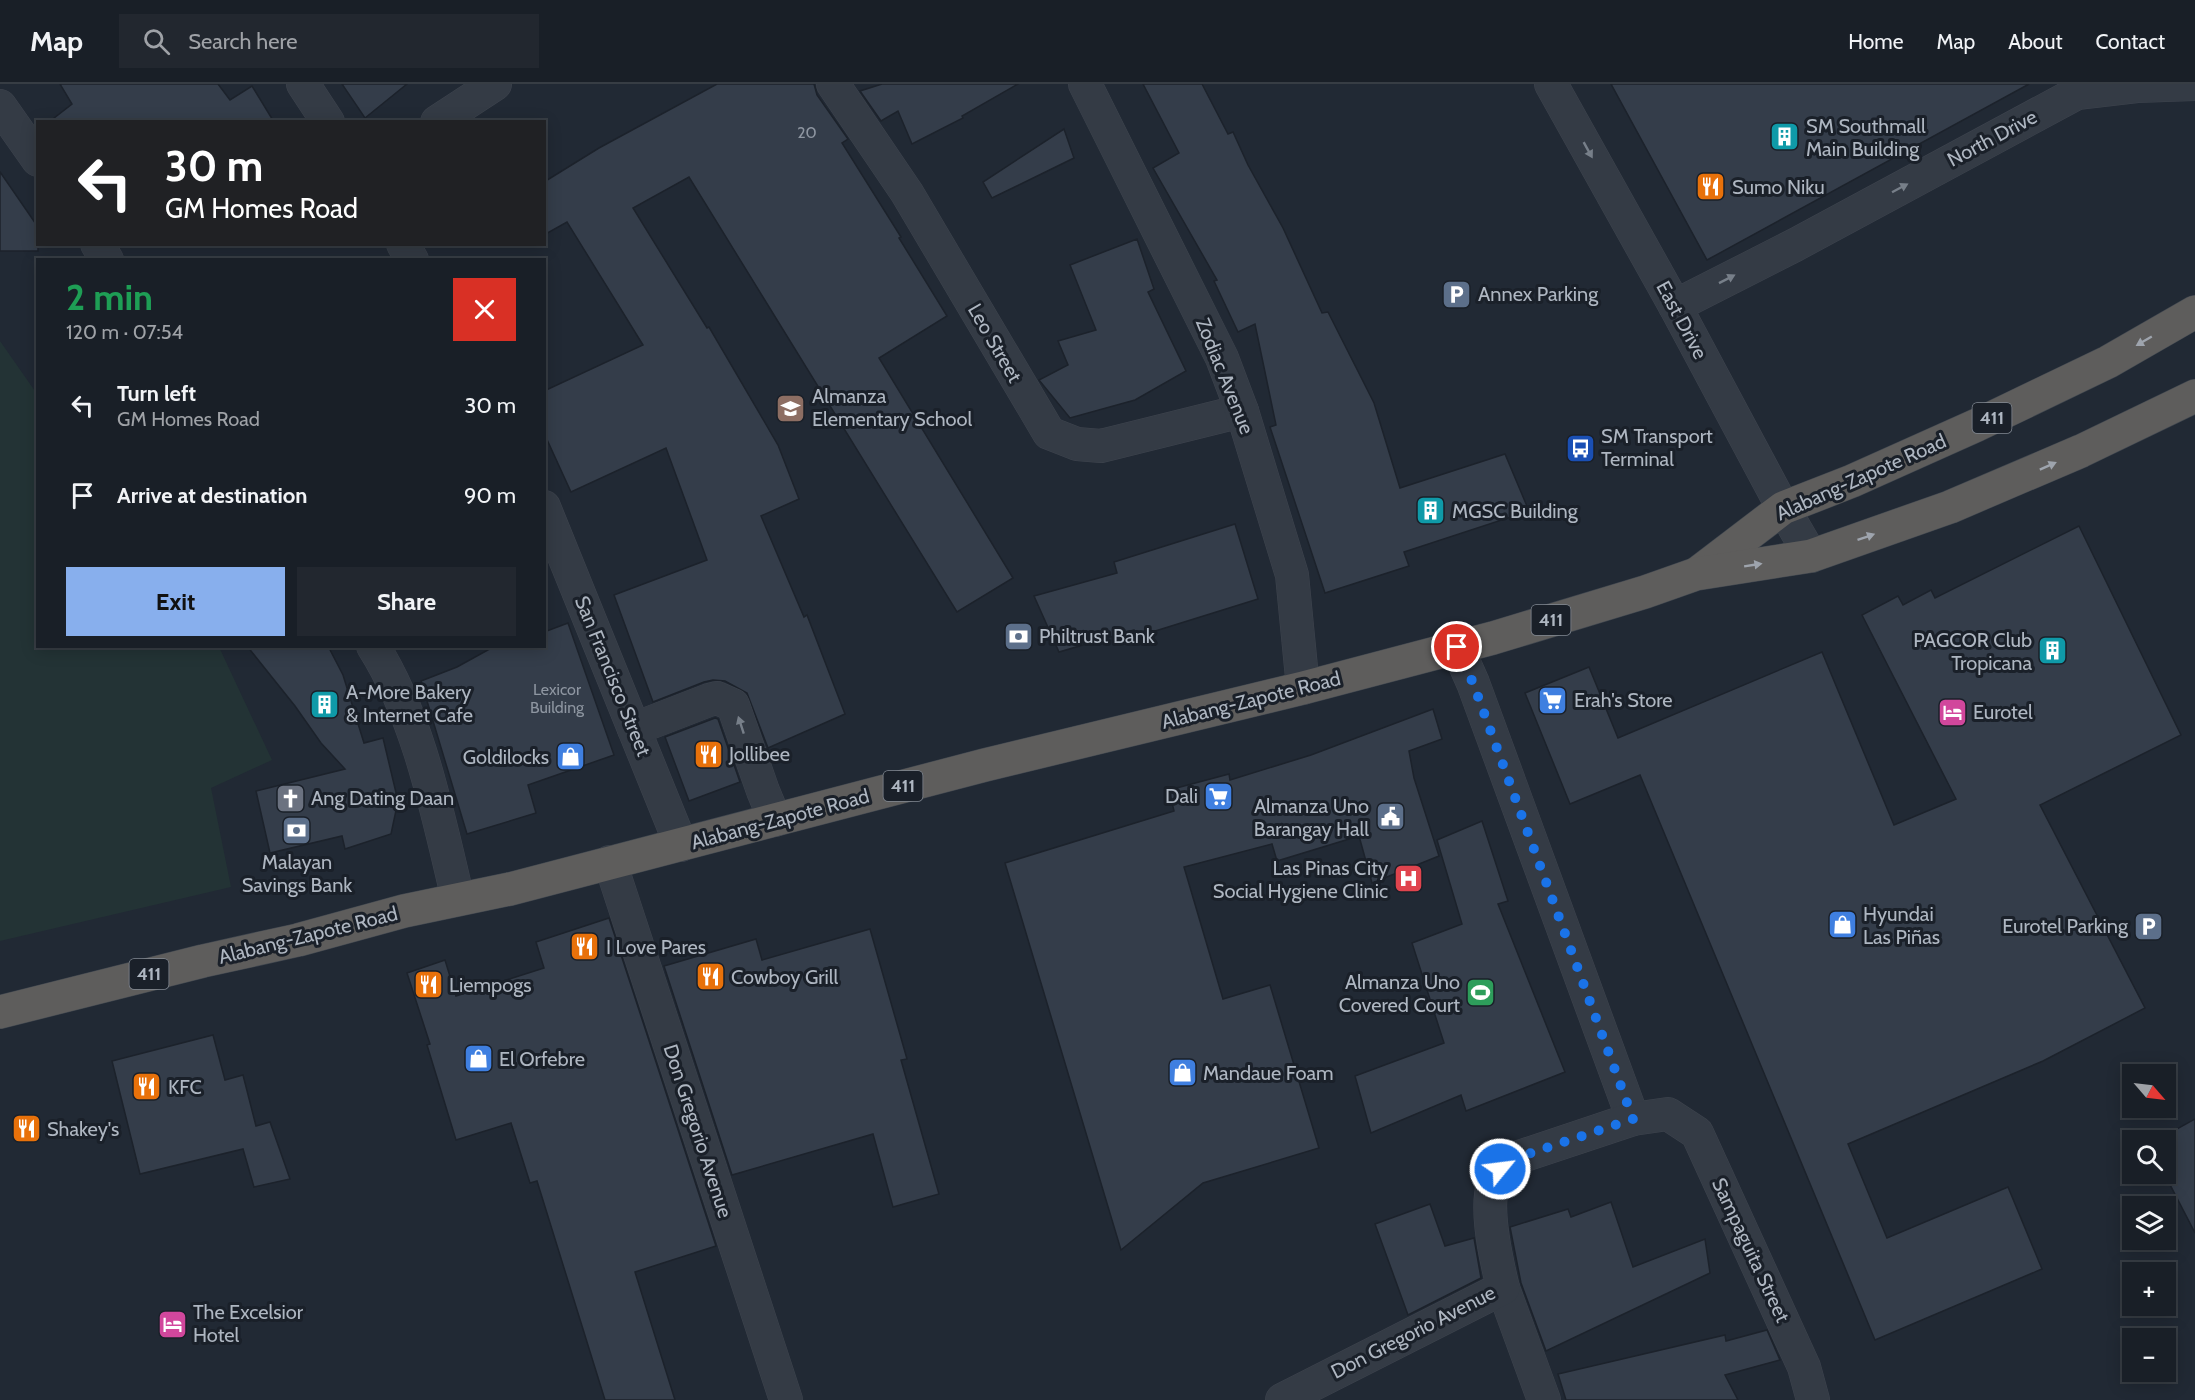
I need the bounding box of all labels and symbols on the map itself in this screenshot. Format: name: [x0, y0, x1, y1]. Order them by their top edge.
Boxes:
street label: North Drive: [1943, 104, 2041, 172]
place label: SM Southmall Main Building: [1806, 114, 1926, 161]
building icon: SM Southmall Main Building: [1769, 121, 1801, 153]
house number: 20: [797, 123, 817, 142]
one-way arrow: [1582, 141, 1592, 158]
restaurant icon: Sumo Niku: [1695, 171, 1727, 203]
place label: Sumo Niku: [1732, 175, 1825, 199]
one-way arrow: [1892, 183, 1909, 193]
one-way arrow: [1719, 274, 1736, 284]
street label: East Drive: [1651, 277, 1713, 363]
parking icon: Annex Parking: [1441, 278, 1473, 310]
place label: Annex Parking: [1478, 282, 1599, 306]
street label: Leo Street: [963, 299, 1027, 387]
street label: Zodiac Avenue: [1191, 314, 1259, 438]
one-way arrow: [2135, 336, 2152, 346]
place label: Almanza Elementary School: [812, 384, 973, 431]
school or university icon: Almanza Elementary School: [775, 392, 807, 424]
road number: 411: [1972, 403, 2012, 433]
place label: SM Transport Terminal: [1601, 424, 1713, 471]
street label: Alabang-Zapote Road: [1772, 429, 1950, 525]
bus stop icon: SM Transport Terminal: [1564, 432, 1596, 464]
one-way arrow: [2039, 461, 2056, 470]
building icon: MGSC Building: [1415, 495, 1447, 527]
place label: MGSC Building: [1452, 499, 1579, 523]
one-way arrow: [1857, 531, 1875, 541]
one-way arrow: [1744, 561, 1763, 570]
street label: San Francisco Street: [570, 592, 656, 760]
road number: 411: [1532, 605, 1570, 635]
bank icon: Philtrust Bank: [1002, 620, 1034, 652]
pin: [1431, 621, 1482, 672]
place label: Philtrust Bank: [1039, 624, 1155, 648]
place label: PAGCOR Club Tropicana: [1913, 628, 2032, 675]
building icon: PAGCOR Club Tropicana: [2037, 635, 2069, 667]
street label: Alabang-Zapote Road: [1159, 666, 1343, 734]
place label: A-More Bakery & Internet Cafe: [346, 680, 473, 727]
house number: Lexicor Building: [530, 680, 585, 717]
supermarket icon: Erah's Store: [1537, 684, 1569, 716]
building icon: A-More Bakery & Internet Cafe: [309, 688, 341, 720]
place label: Erah's Store: [1574, 688, 1672, 712]
hotel icon: Eurotel: [1936, 696, 1968, 728]
place label: Eurotel: [1973, 700, 2033, 724]
one-way arrow: [736, 716, 745, 734]
restaurant icon: Jollibee: [692, 738, 724, 770]
shop icon: Goldilocks: [554, 741, 586, 773]
place label: Jollibee: [728, 742, 790, 766]
place label: Goldilocks: [463, 745, 549, 769]
road number: 411: [884, 771, 922, 801]
supermarket icon: Dali: [1203, 780, 1235, 812]
church icon: Ang Dating Daan: [274, 782, 306, 814]
street label: Alabang-Zapote Road: [688, 784, 872, 854]
place label: Dali: [1165, 784, 1198, 808]
place label: Ang Dating Daan: [311, 786, 454, 810]
place label: Almanza Uno Barangay Hall: [1254, 794, 1369, 841]
public building icon: Almanza Uno Barangay Hall: [1374, 801, 1406, 833]
bank icon: Malayan Savings Bank: [281, 815, 313, 847]
place label: Malayan Savings Bank: [242, 850, 352, 897]
place label: Las Pinas City Social Hygiene Clinic: [1213, 856, 1388, 903]
hospital icon: Las Pinas City Social Hygiene Clinic: [1393, 863, 1425, 895]
street label: Alabang-Zapote Road: [216, 901, 400, 969]
place label: Hyundai Las Piñas: [1863, 902, 1940, 949]
shop icon: Hyundai Las Piñas: [1826, 909, 1858, 941]
parking icon: Eurotel Parking: [2133, 910, 2165, 942]
place label: Eurotel Parking: [2002, 914, 2129, 938]
restaurant icon: I Love Pares: [569, 931, 601, 963]
place label: I Love Pares: [606, 935, 706, 959]
road number: 411: [130, 959, 168, 989]
restaurant icon: Cowboy Grill: [694, 961, 726, 993]
place label: Cowboy Grill: [731, 965, 839, 989]
restaurant icon: Liempogs: [412, 969, 444, 1001]
place label: Almanza Uno Covered Court: [1339, 970, 1460, 1017]
place label: Liempogs: [449, 973, 531, 997]
sports icon: Almanza Uno Covered Court: [1465, 977, 1497, 1009]
street label: Don Gregorio Avenue: [659, 1041, 737, 1221]
shop icon: El Orfebre: [462, 1043, 494, 1075]
place label: El Orfebre: [499, 1047, 585, 1071]
shop icon: Mandaue Foam: [1166, 1057, 1198, 1089]
place label: Mandaue Foam: [1203, 1061, 1334, 1085]
north arrow: [2122, 1064, 2176, 1118]
restaurant icon: KFC: [131, 1071, 163, 1103]
place label: KFC: [168, 1075, 202, 1099]
restaurant icon: Shakey's: [10, 1113, 42, 1145]
place label: Shakey's: [47, 1117, 119, 1141]
position arrow: [1468, 1137, 1532, 1201]
street label: Sampaguita Street: [1707, 1174, 1795, 1326]
street label: Don Gregorio Avenue: [1327, 1280, 1499, 1384]
place label: The Excelsior Hotel: [193, 1300, 304, 1347]
hotel icon: The Excelsior Hotel: [156, 1308, 188, 1340]

